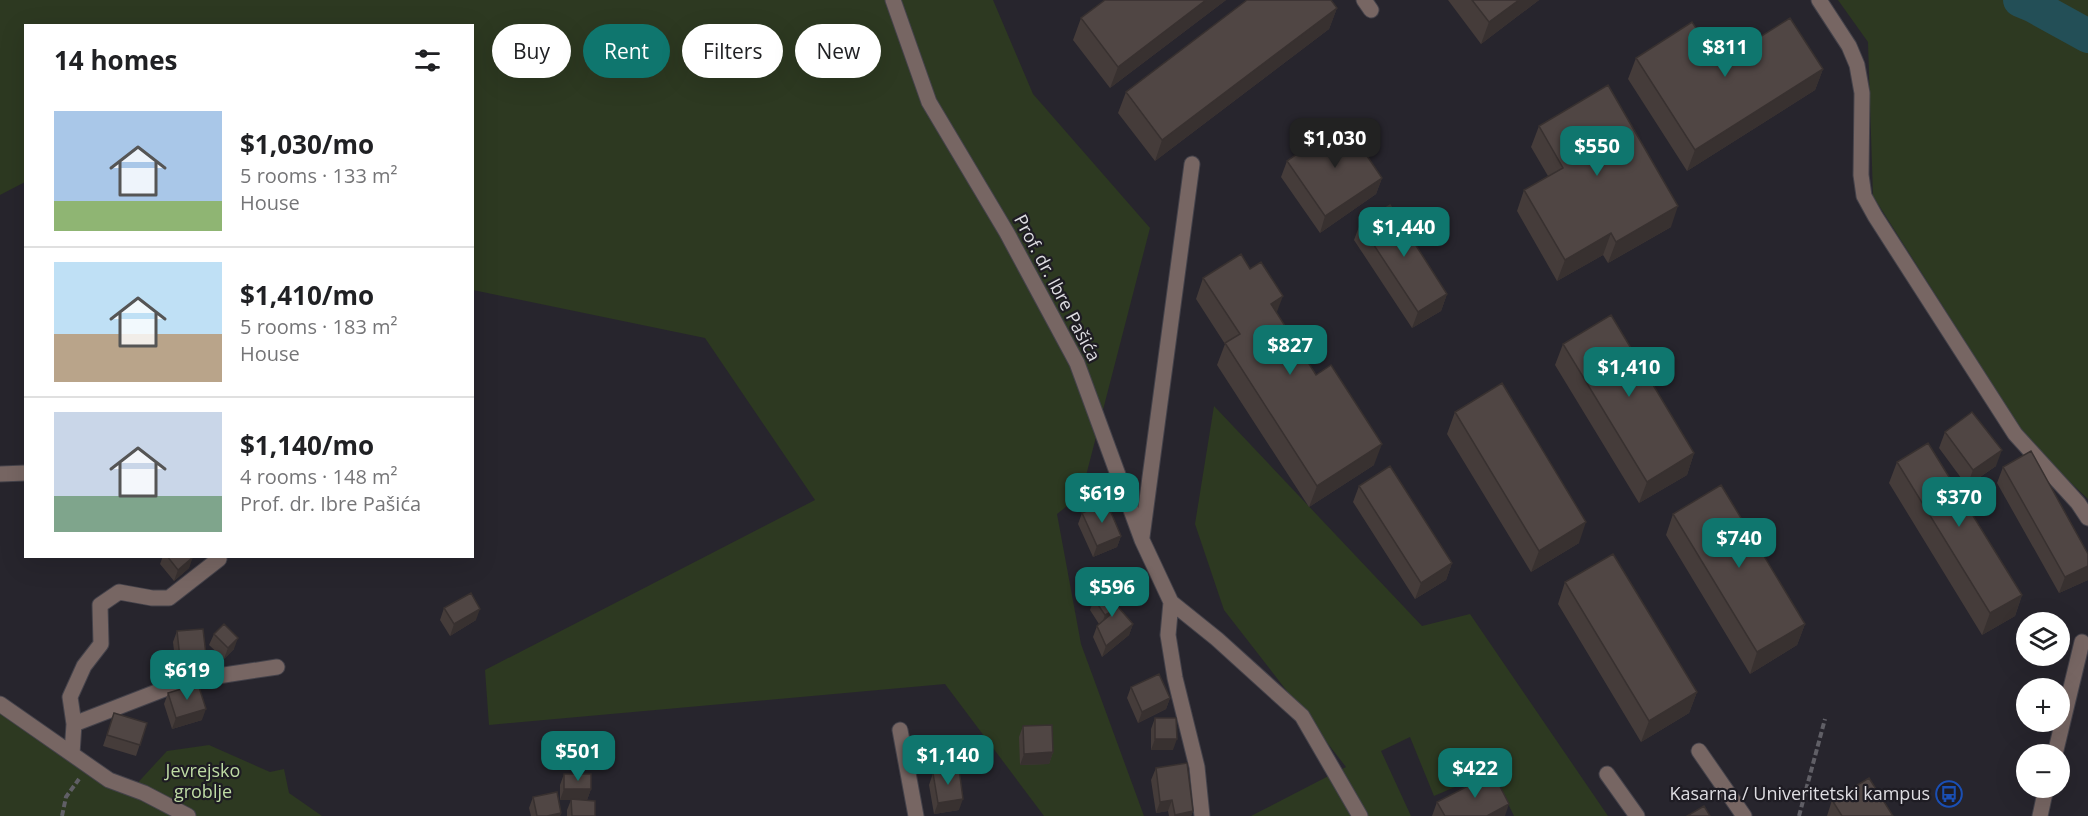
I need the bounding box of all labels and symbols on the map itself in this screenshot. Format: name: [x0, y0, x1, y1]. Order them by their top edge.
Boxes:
pin: $811: [1689, 27, 1761, 78]
pin: $1,030: [1286, 118, 1384, 169]
pin: $550: [1561, 126, 1633, 177]
pin: $1,440: [1355, 207, 1453, 258]
street label: Prof. dr. Ibre Pašića: [1009, 210, 1107, 365]
pin: $827: [1254, 325, 1326, 376]
pin: $1,410: [1580, 347, 1678, 398]
pin: $619: [1066, 473, 1138, 524]
pin: $370: [1923, 477, 1995, 528]
pin: $740: [1703, 518, 1775, 569]
pin: $596: [1076, 567, 1148, 618]
pin: $619: [151, 650, 223, 701]
pin: $501: [542, 731, 614, 782]
pin: $1,140: [899, 735, 997, 786]
pin: $422: [1439, 748, 1511, 799]
park label: Jevrejsko groblje: [164, 758, 240, 803]
bus stop icon: Kasarna / Univeritetski kampus: [1934, 779, 1964, 809]
place label: Kasarna / Univeritetski kampus: [1669, 781, 1930, 805]

